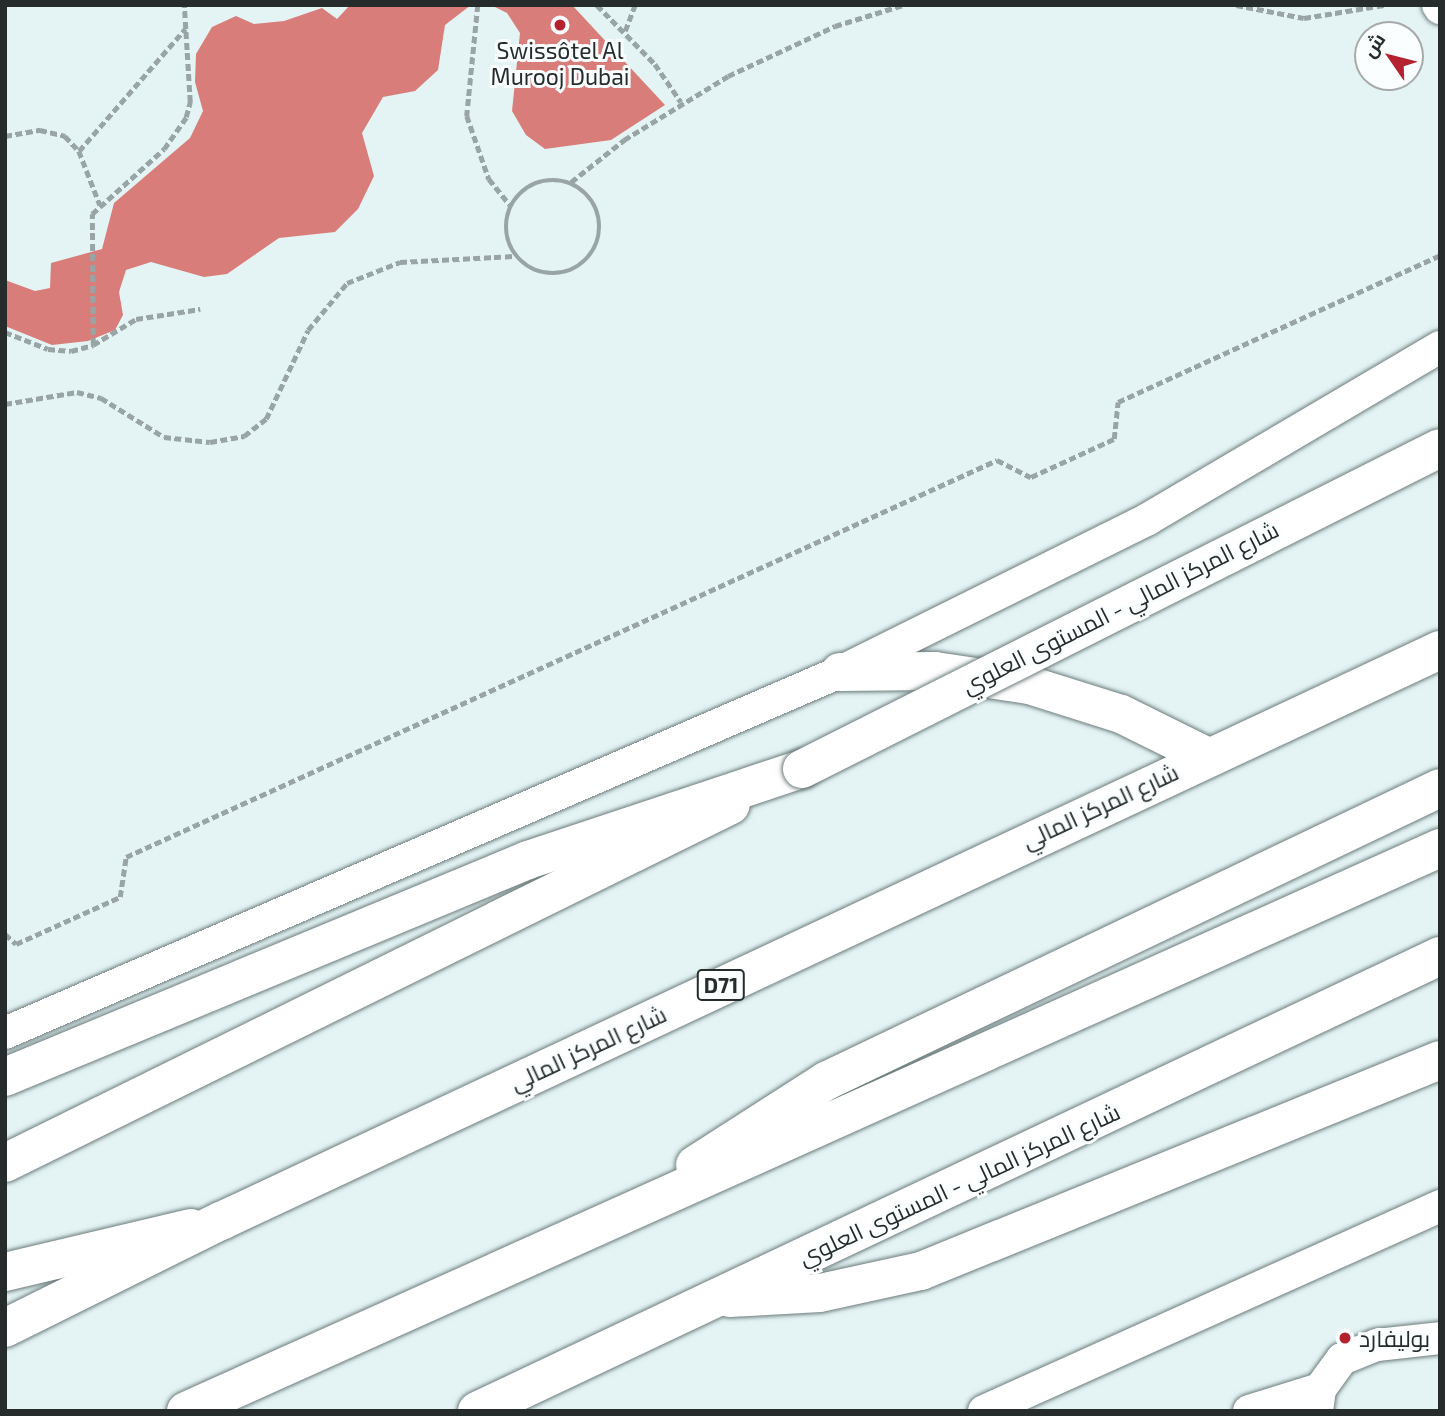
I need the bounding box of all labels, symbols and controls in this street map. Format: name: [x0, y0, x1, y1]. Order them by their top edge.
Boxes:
marker: Swissôtel Al Murooj Dubai: [552, 17, 568, 33]
north arrow: [1354, 21, 1424, 91]
text: ش: [1357, 28, 1389, 61]
place label: Swissôtel Al Murooj Dubai: [490, 36, 630, 90]
street label: شارع المركز المالي - المستوى العلوي: [957, 515, 1283, 699]
street label: شارع المركز المالي: [1017, 758, 1183, 854]
road number: D71: [696, 968, 746, 1002]
street label: شارع المركز المالي: [505, 1000, 671, 1096]
street label: شارع المركز المالي - المستوى العلوي: [794, 1097, 1124, 1271]
place label: بوليفارد: [1359, 1324, 1430, 1352]
marker: بوليفارد: [1337, 1330, 1353, 1346]

